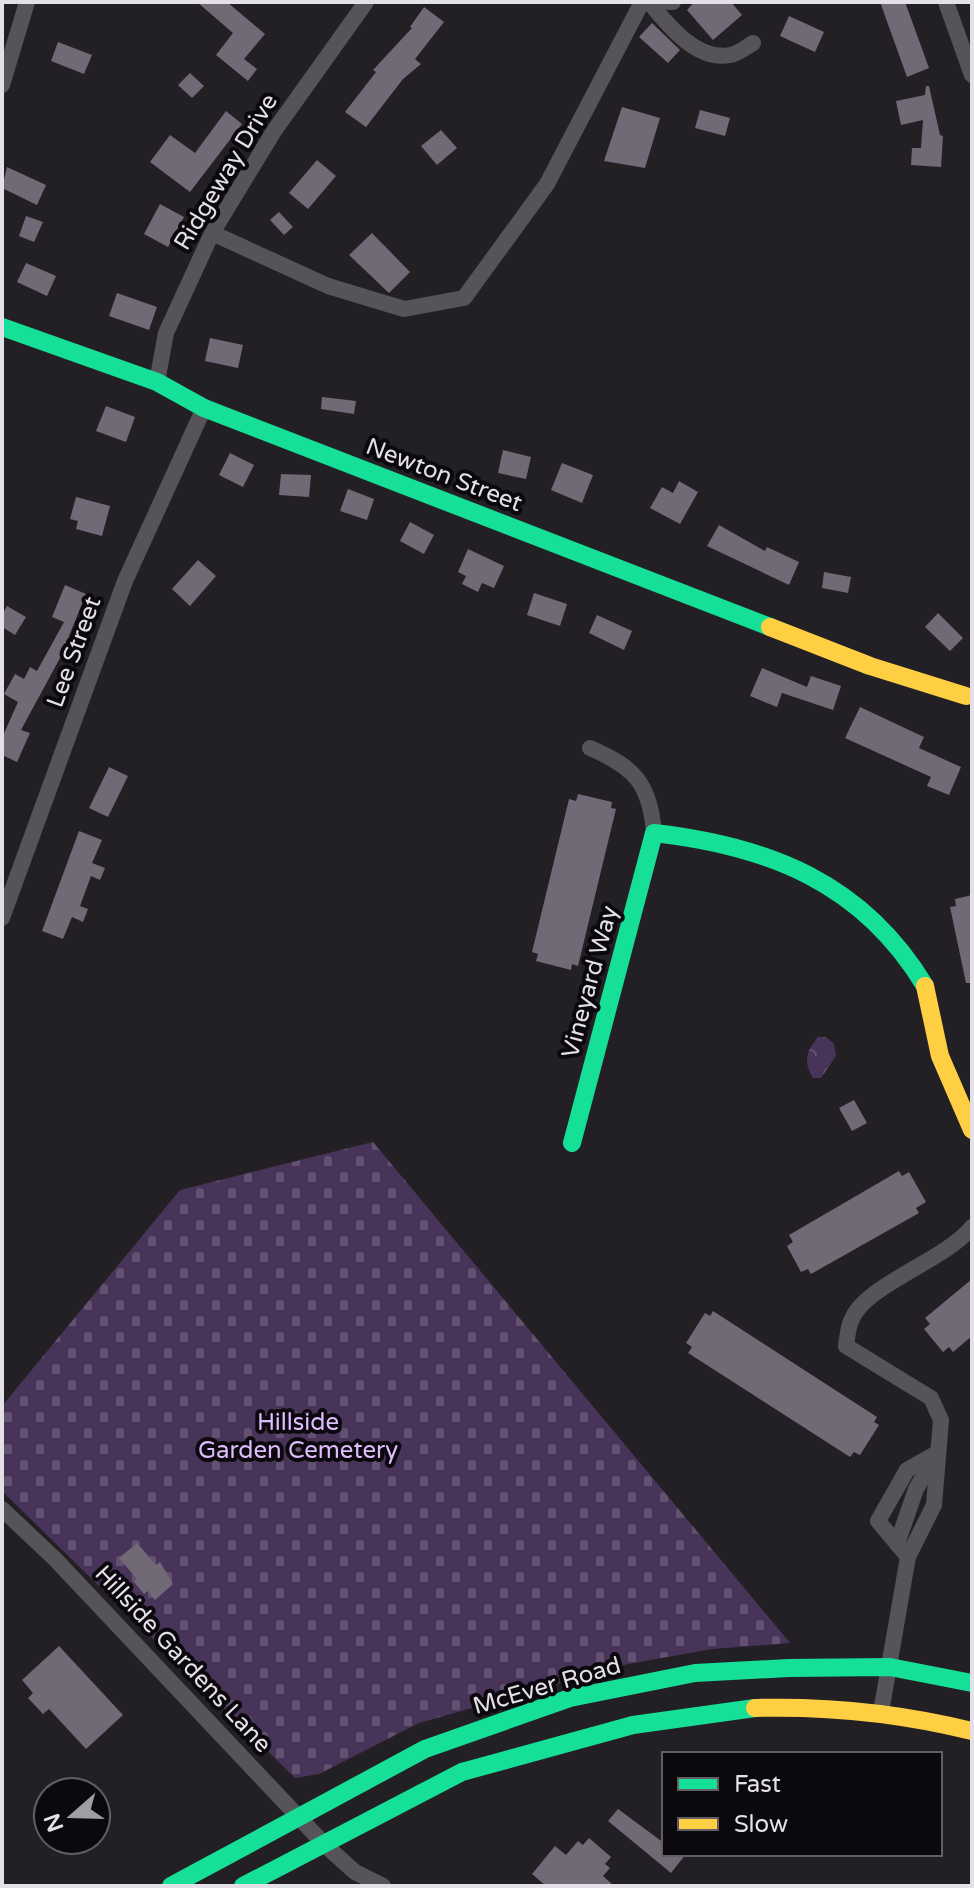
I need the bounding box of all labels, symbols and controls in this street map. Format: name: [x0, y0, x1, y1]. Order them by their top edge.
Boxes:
street label: Ridgeway Drive: [168, 89, 284, 255]
street label: Newton Street: [362, 432, 526, 518]
street label: Lee Street: [41, 593, 107, 711]
street label: Vineyard Way: [556, 903, 624, 1061]
park label: Hillside Garden Cemetery: [198, 1408, 398, 1465]
street label: Hillside Gardens Lane: [89, 1559, 277, 1759]
street label: McEver Road: [470, 1651, 624, 1721]
legend: [662, 1752, 942, 1856]
text: Fast: [734, 1770, 781, 1799]
north arrow: [32, 1776, 112, 1856]
text: N: [39, 1810, 69, 1835]
text: Slow: [734, 1810, 788, 1839]

